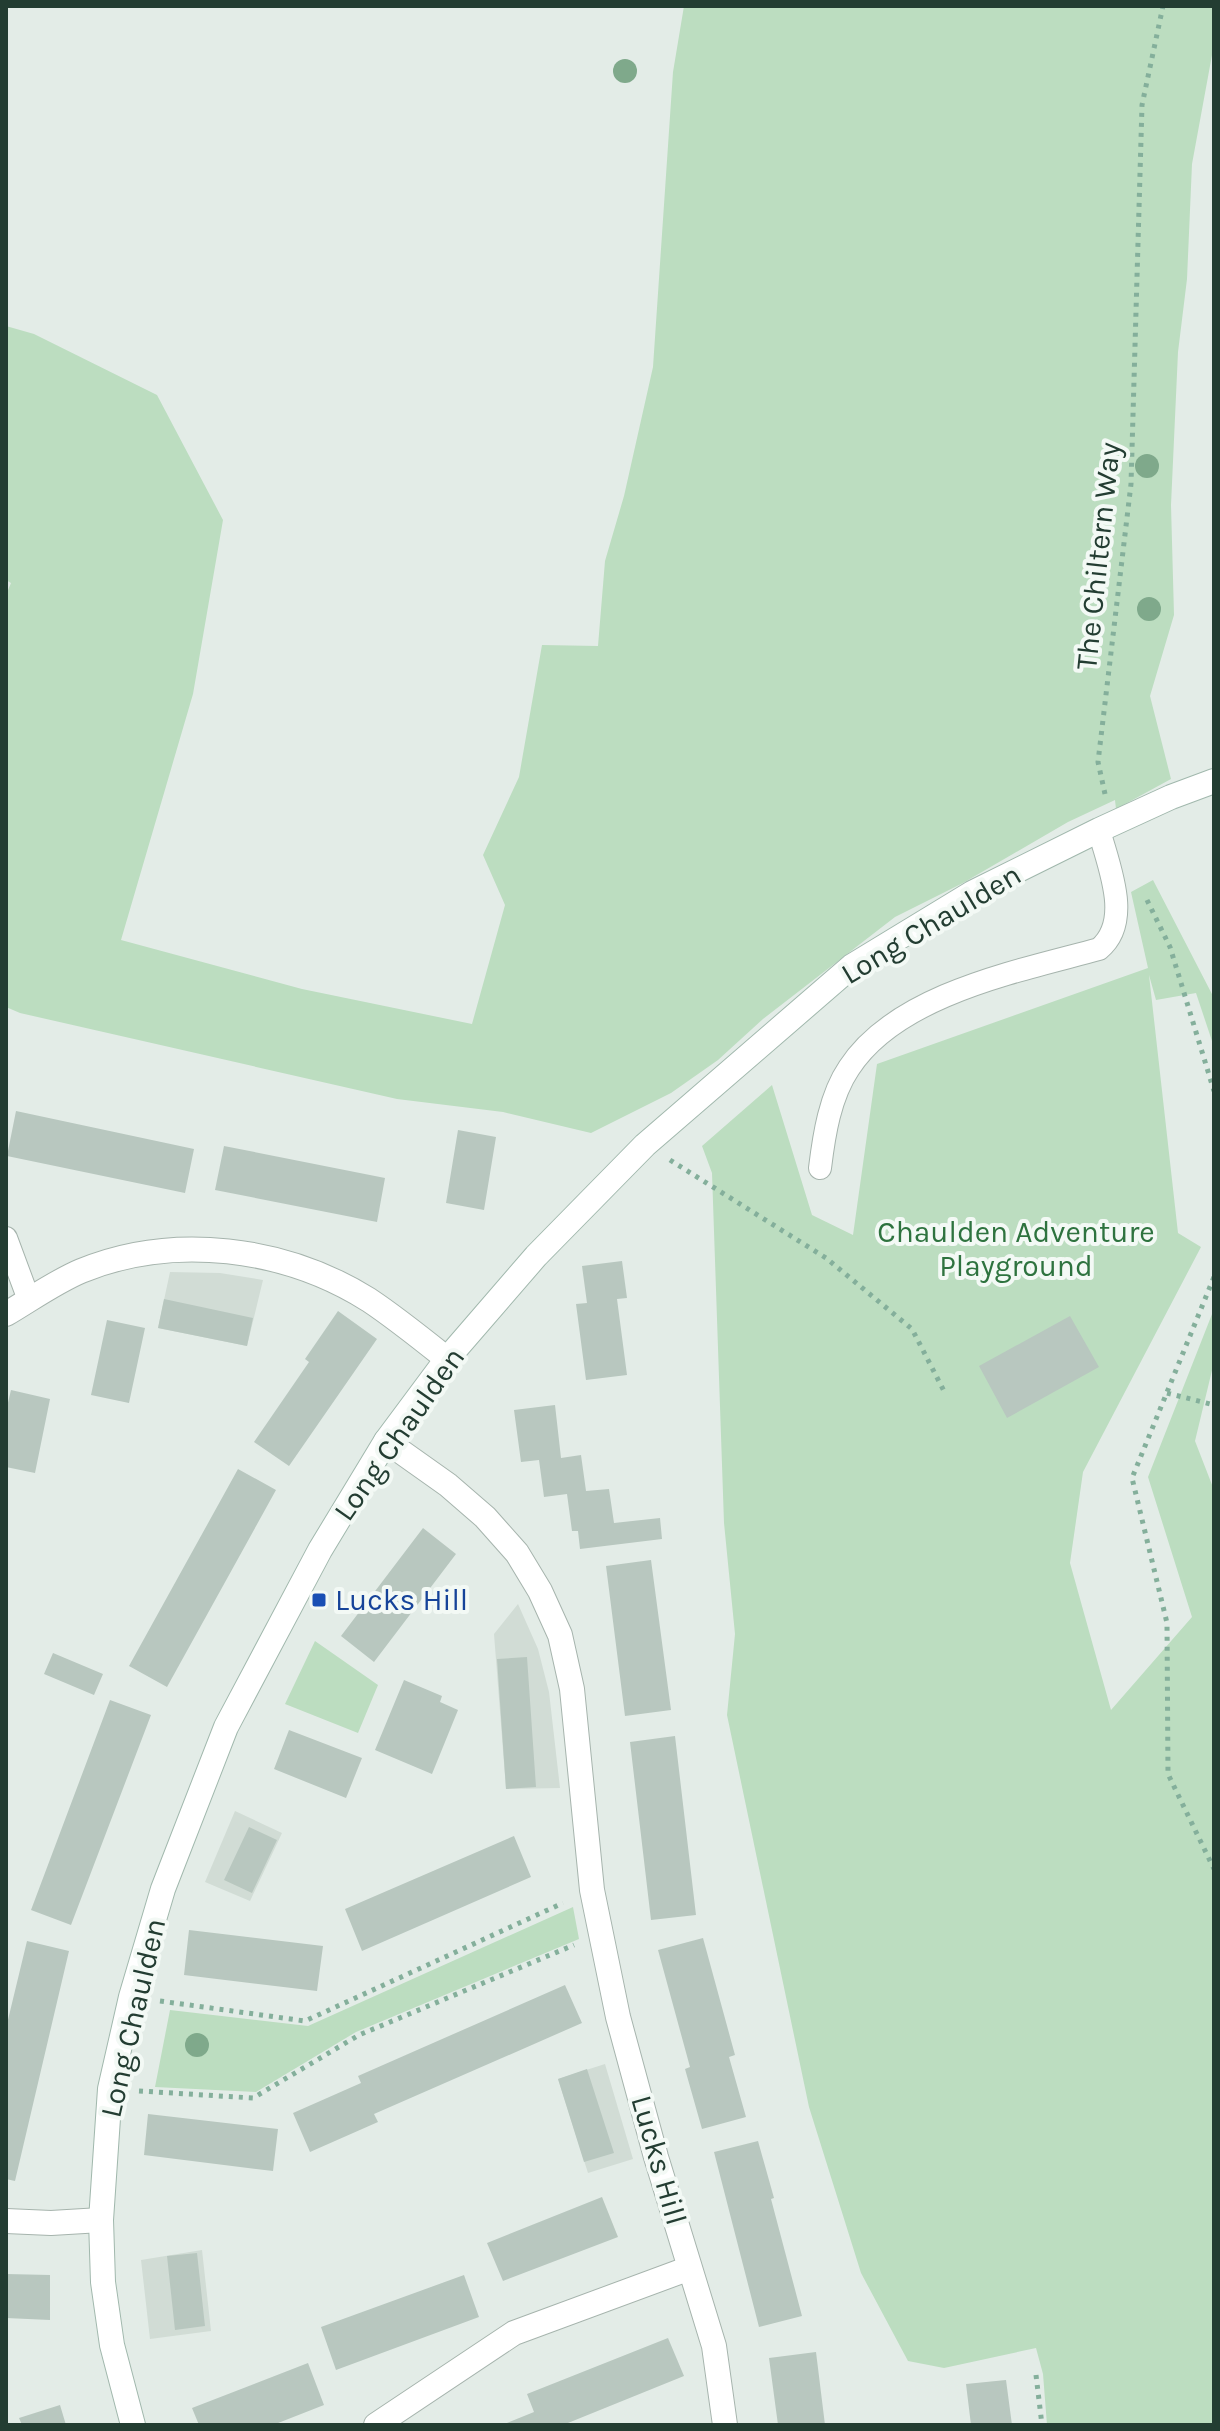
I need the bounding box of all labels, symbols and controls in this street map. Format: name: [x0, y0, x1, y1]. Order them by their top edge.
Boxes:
street label: The Chiltern Way: [1068, 440, 1128, 672]
street label: Long Chaulden: [835, 856, 1027, 992]
park label: Chaulden Adventure Playground: [877, 1214, 1155, 1284]
street label: Long Chaulden: [326, 1340, 472, 1528]
place label: Lucks Hill: [335, 1582, 468, 1618]
marker: Lucks Hill: [310, 1591, 328, 1609]
street label: Long Chaulden: [93, 1915, 173, 2121]
street label: Lucks Hill: [623, 2091, 695, 2229]

